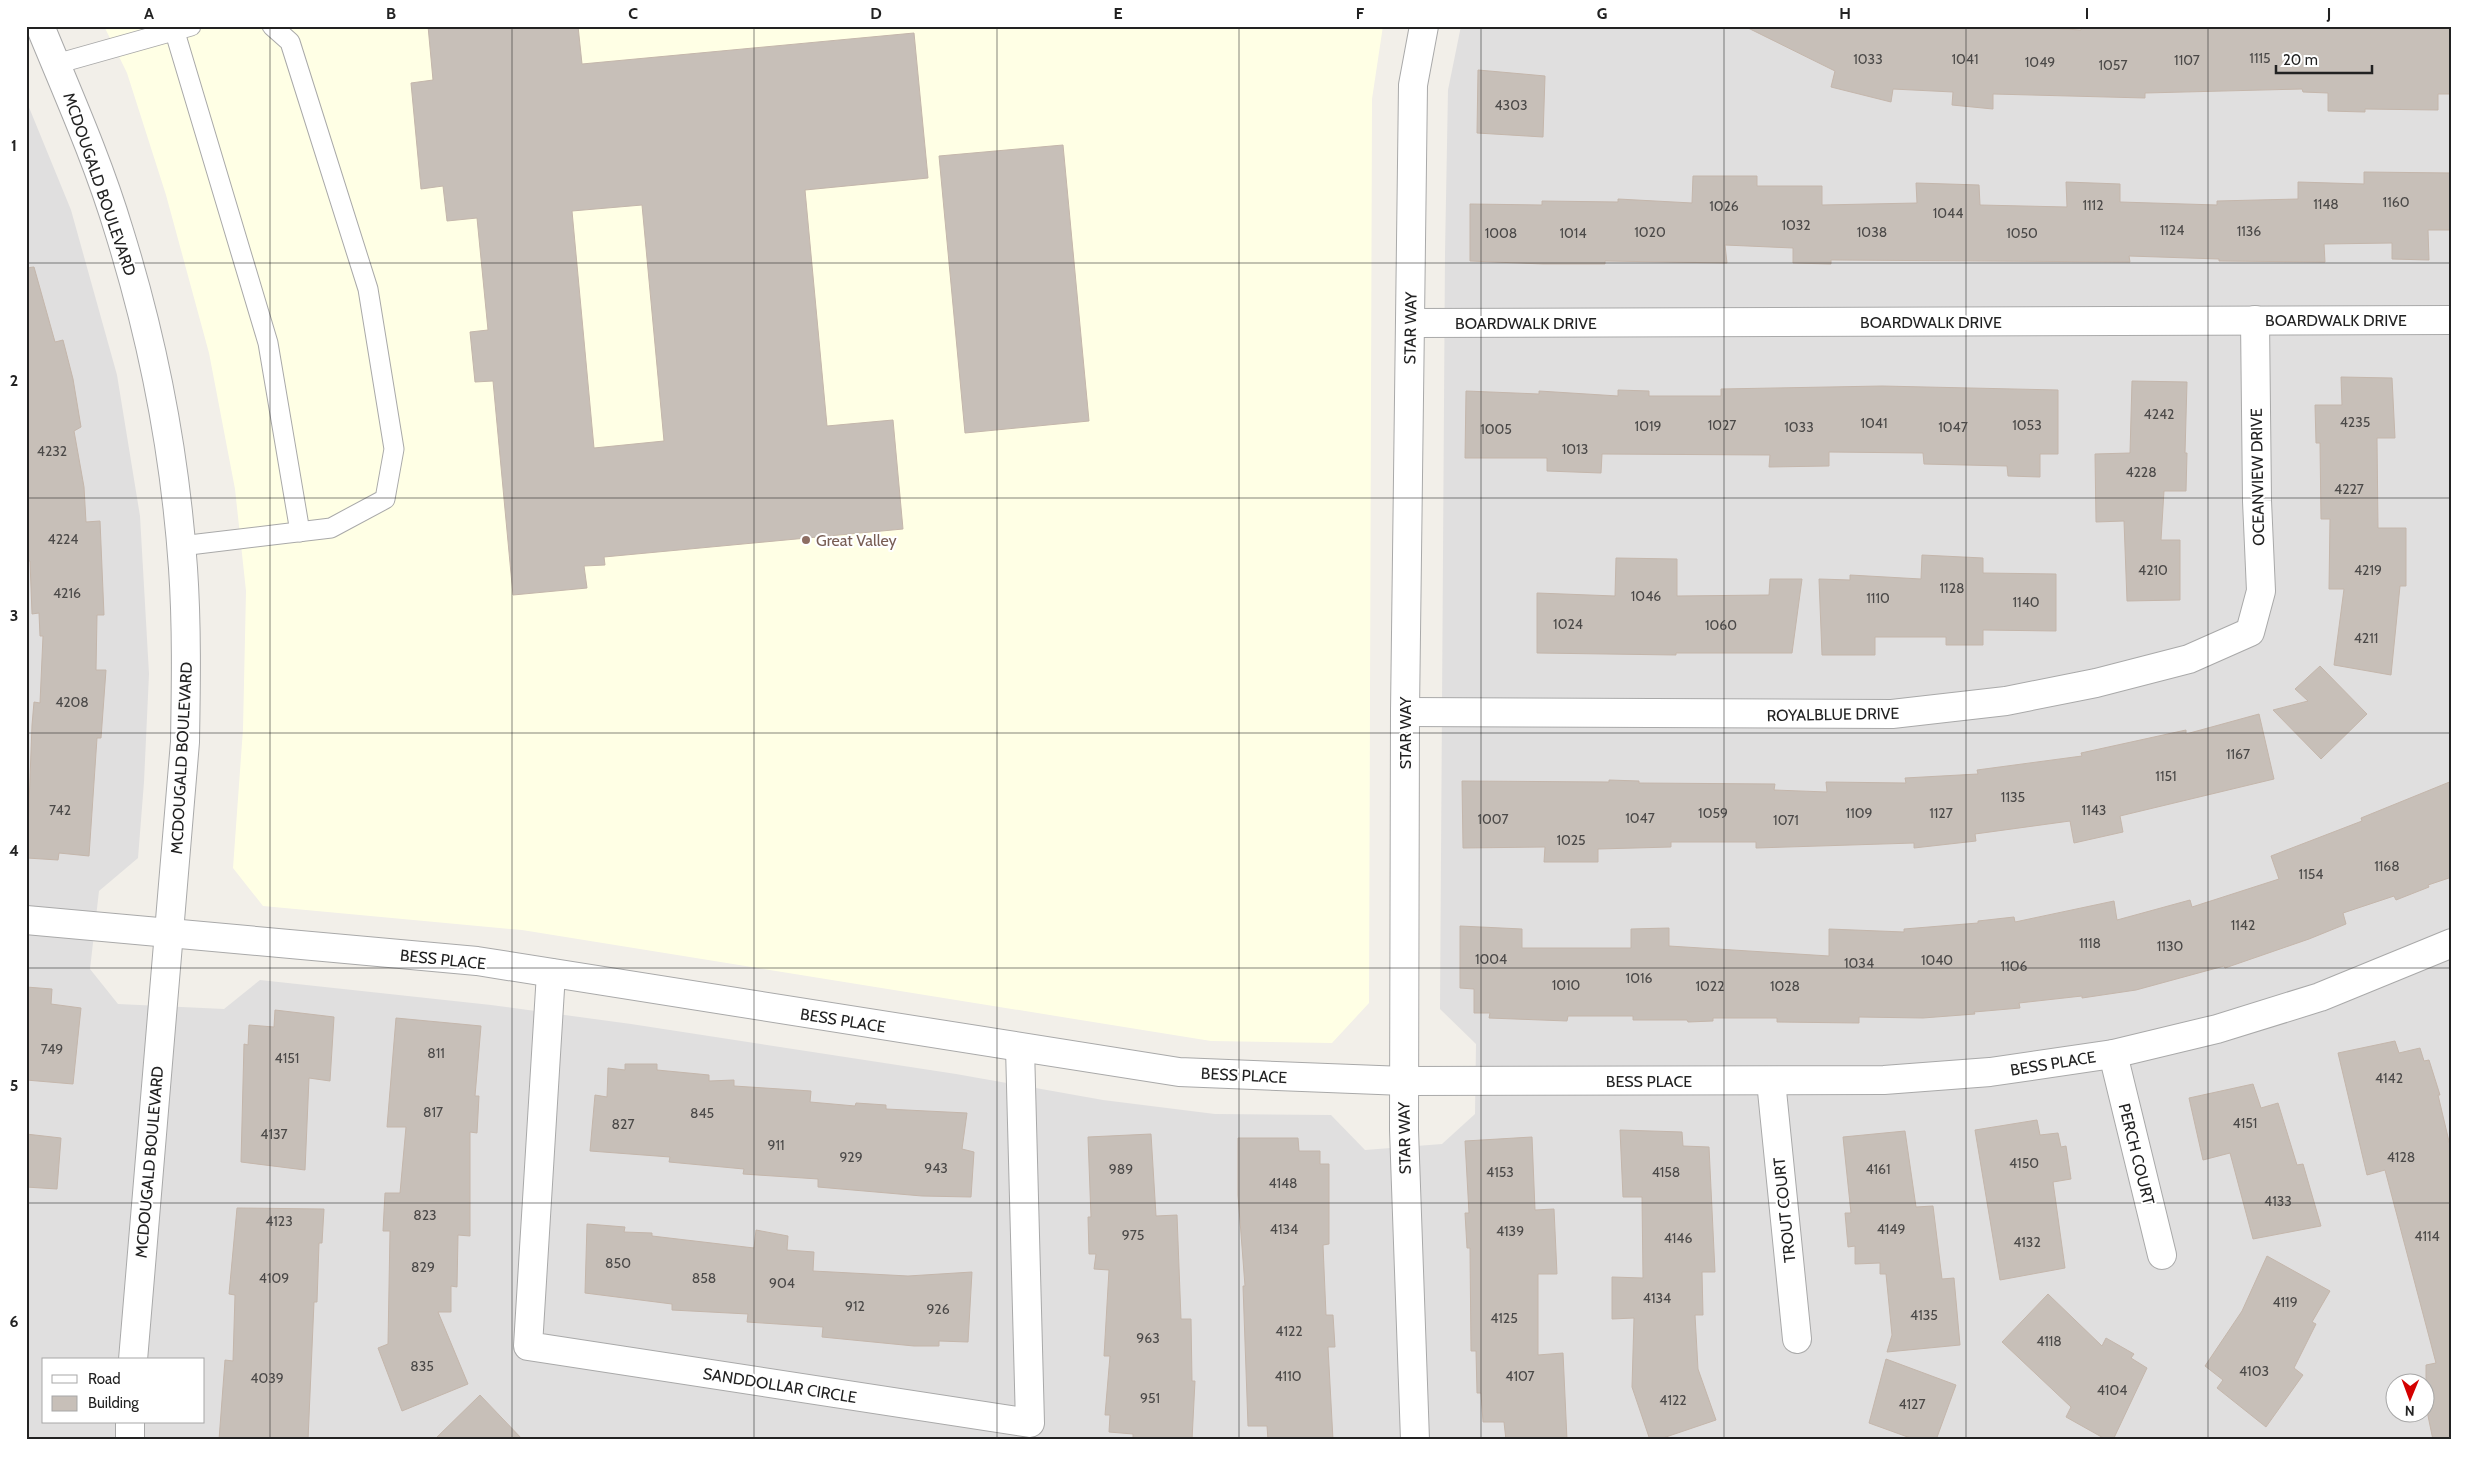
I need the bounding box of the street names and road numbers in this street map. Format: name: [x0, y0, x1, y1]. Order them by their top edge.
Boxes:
street label: MCDOUGALD BOULEVARD: [59, 90, 140, 278]
street label: STAR WAY: [1400, 291, 1421, 364]
street label: BOARDWALK DRIVE: [2265, 311, 2407, 330]
street label: BOARDWALK DRIVE: [1860, 313, 2002, 332]
street label: BOARDWALK DRIVE: [1455, 314, 1597, 333]
street label: OCEANVIEW DRIVE: [2247, 408, 2268, 546]
street label: MCDOUGALD BOULEVARD: [167, 661, 196, 855]
street label: STAR WAY: [1396, 696, 1415, 769]
street label: ROYALBLUE DRIVE: [1766, 704, 1900, 725]
street label: BESS PLACE: [399, 946, 487, 973]
street label: BESS PLACE: [799, 1004, 887, 1037]
street label: BESS PLACE: [2009, 1047, 2097, 1080]
street label: BESS PLACE: [1200, 1064, 1288, 1087]
street label: MCDOUGALD BOULEVARD: [132, 1065, 167, 1259]
street label: BESS PLACE: [1606, 1072, 1692, 1091]
street label: STAR WAY: [1394, 1101, 1415, 1174]
street label: PERCH COURT: [2115, 1101, 2158, 1207]
street label: TROUT COURT: [1769, 1156, 1799, 1264]
street label: SANDDOLLAR CIRCLE: [702, 1364, 858, 1407]

